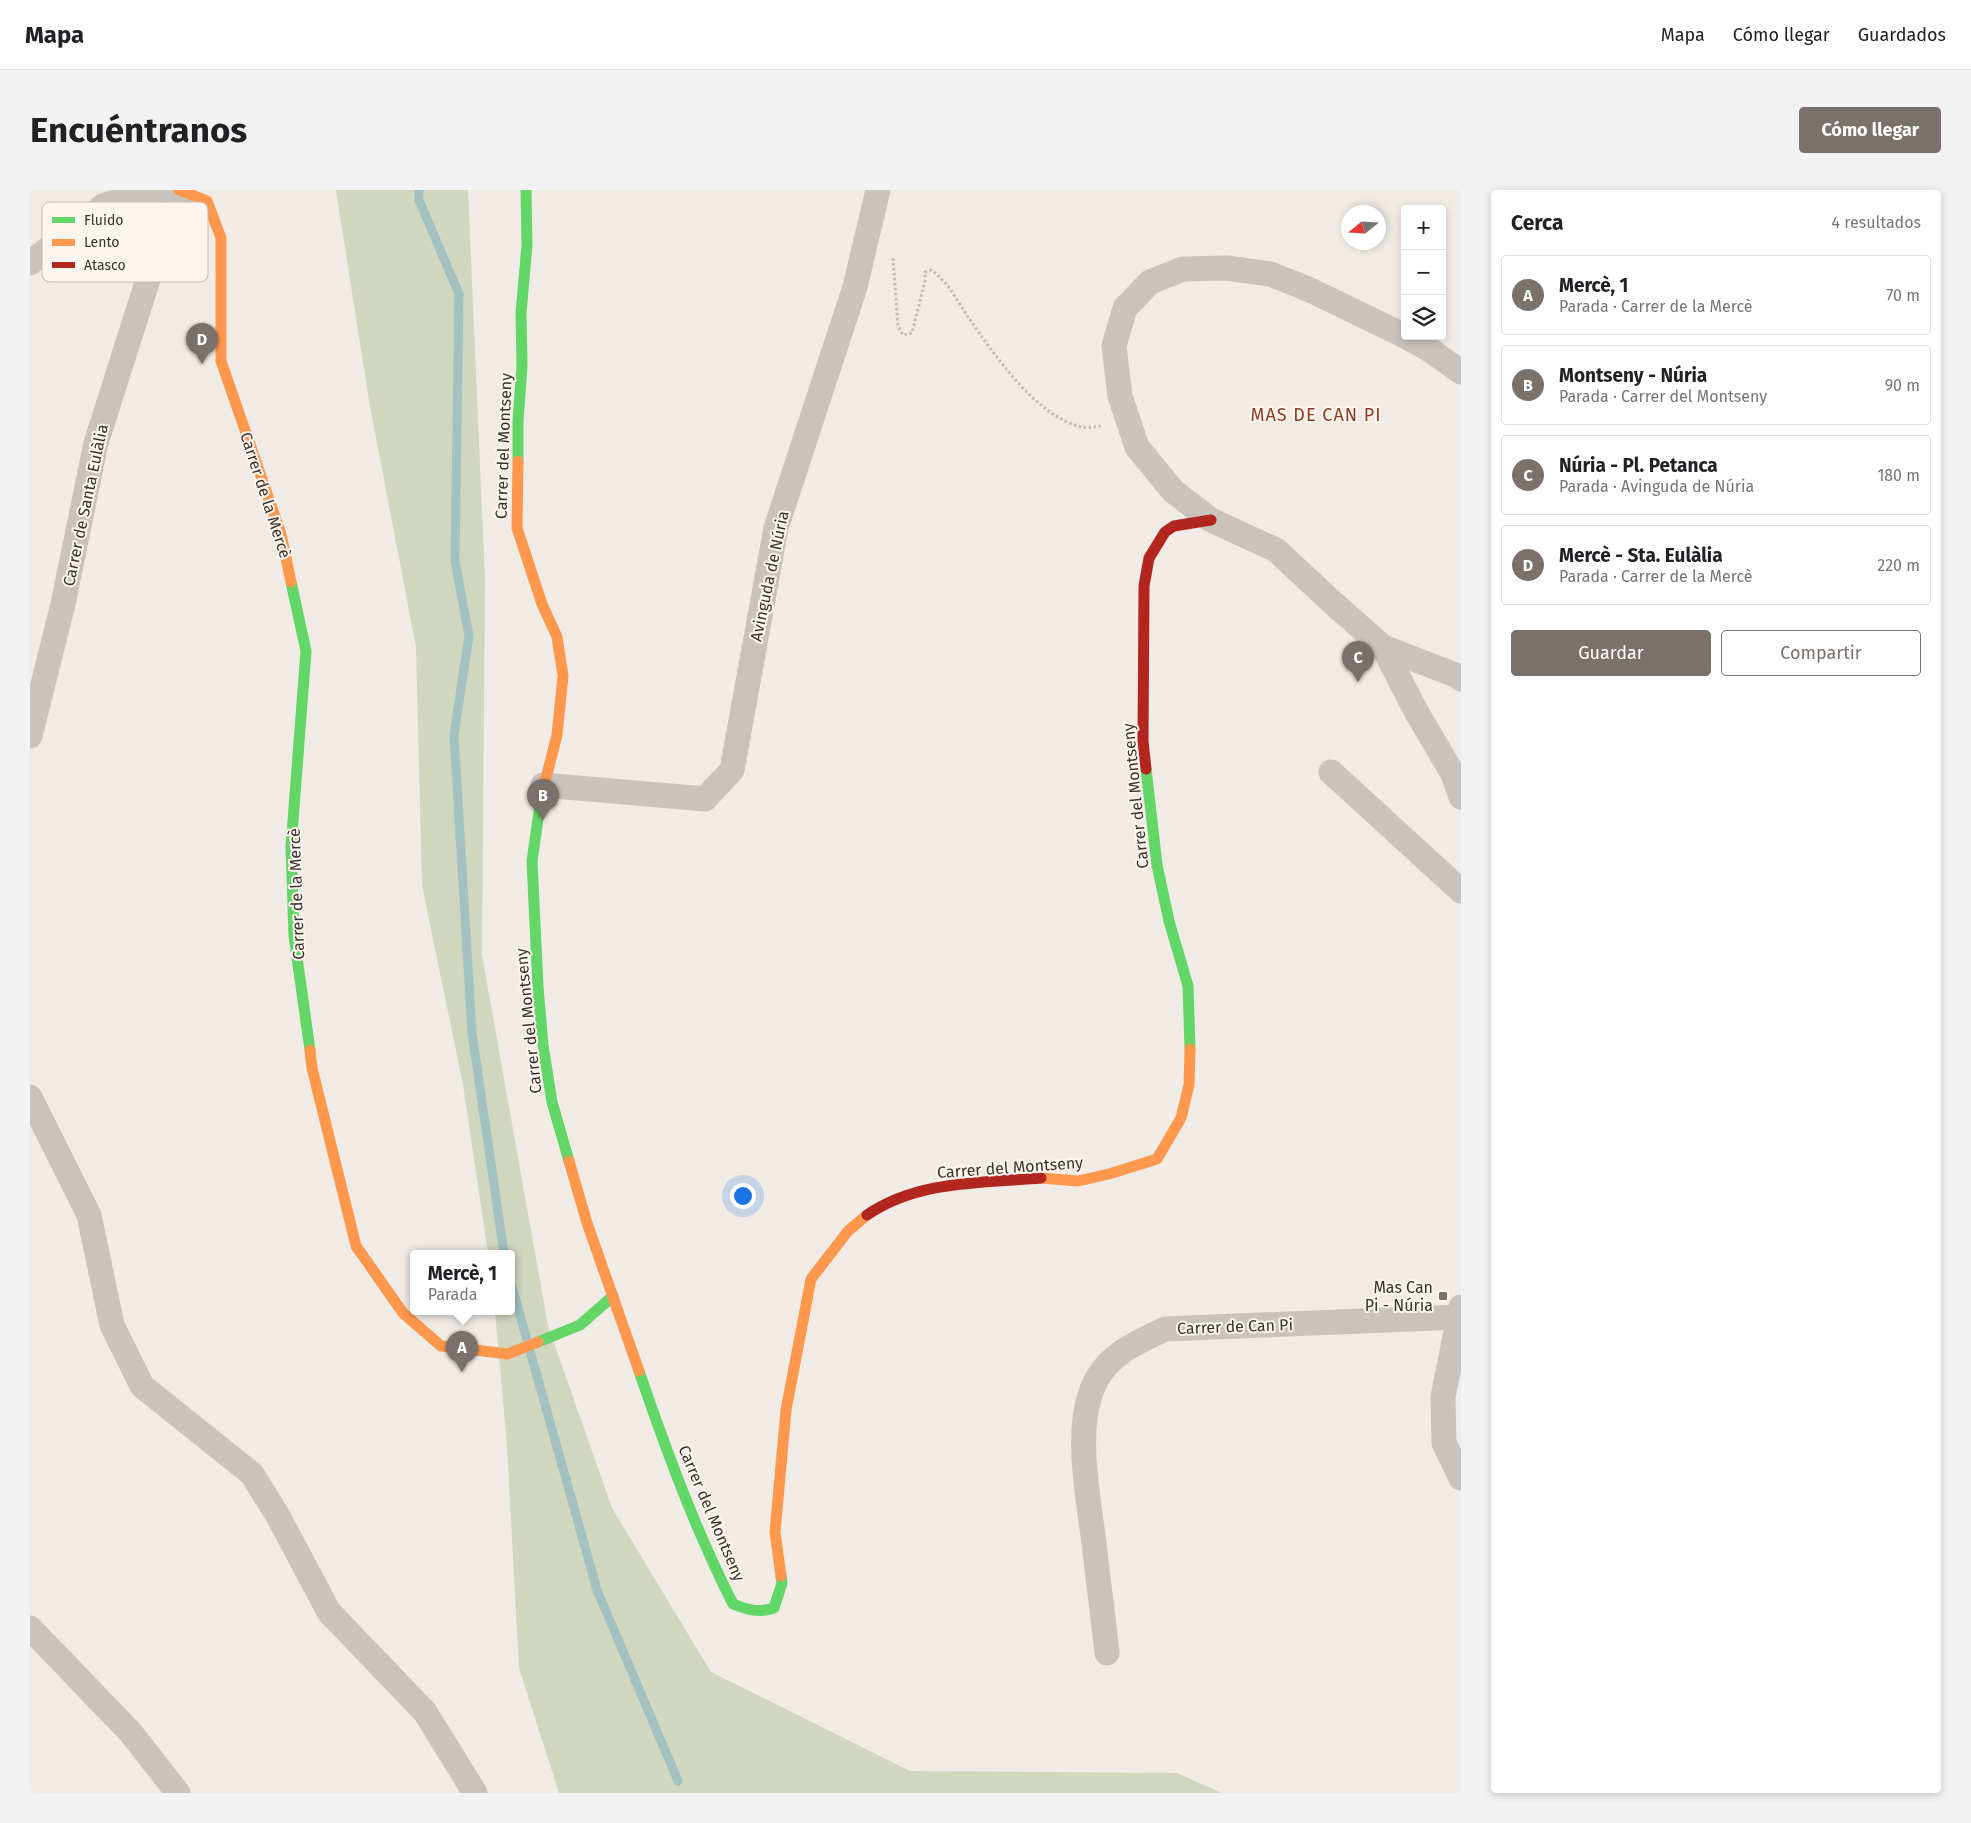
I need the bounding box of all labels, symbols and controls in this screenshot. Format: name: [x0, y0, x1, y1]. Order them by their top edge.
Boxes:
text: Mapa: [25, 21, 84, 49]
text: Mapa: [1661, 24, 1705, 46]
text: Cómo llegar: [1733, 24, 1830, 46]
text: Guardados: [1858, 24, 1946, 46]
button: Cómo llegar: [1799, 107, 1941, 153]
text: Encuéntranos: [30, 109, 247, 151]
legend: [42, 202, 208, 282]
north arrow: [1341, 205, 1386, 250]
map controls: [1401, 205, 1446, 340]
button: +: [1401, 205, 1446, 250]
text: Cerca: [1511, 210, 1563, 236]
text: Fluido: [84, 212, 123, 229]
text: 4 resultados: [1832, 213, 1921, 232]
text: Lento: [84, 234, 119, 251]
button: −: [1401, 250, 1446, 295]
text: Atasco: [84, 257, 126, 274]
text: Mercè, 1: [1559, 274, 1628, 297]
text: A: [1523, 286, 1533, 305]
text: 70 m: [1886, 286, 1920, 305]
button: layers: [1401, 295, 1446, 340]
text: Parada · Carrer de la Mercè: [1559, 297, 1753, 316]
pin: D: [186, 323, 218, 364]
text: Montseny - Núria: [1559, 364, 1707, 387]
street label: Carrer del Montseny: [491, 373, 516, 519]
text: B: [1523, 376, 1533, 395]
text: 90 m: [1885, 376, 1920, 395]
text: Parada · Carrer del Montseny: [1559, 387, 1767, 406]
district label: MAS DE CAN PI: [1250, 404, 1382, 426]
street label: Carrer de Santa Eulàlia: [59, 422, 112, 588]
street label: Carrer de la Mercè: [236, 430, 295, 561]
text: Núria - Pl. Petanca: [1559, 454, 1718, 477]
text: C: [1523, 466, 1533, 485]
text: 180 m: [1877, 466, 1920, 485]
text: Parada · Avinguda de Núria: [1559, 477, 1754, 496]
street label: Avinguda de Núria: [746, 509, 793, 643]
text: Mercè - Sta. Eulàlia: [1559, 544, 1723, 567]
text: D: [1523, 556, 1533, 575]
text: 220 m: [1877, 556, 1920, 575]
text: Parada · Carrer de la Mercè: [1559, 567, 1753, 586]
button: Guardar: [1511, 630, 1711, 676]
button: Compartir: [1721, 630, 1921, 676]
pin: C: [1342, 641, 1374, 682]
street label: Carrer del Montseny: [1118, 722, 1153, 870]
pin: B: [527, 779, 559, 820]
street label: Carrer de la Mercè: [285, 828, 308, 960]
street label: Carrer del Montseny: [511, 947, 546, 1095]
street label: Carrer del Montseny: [937, 1153, 1084, 1182]
your location: [730, 1183, 756, 1209]
popup: [410, 1250, 515, 1315]
text: Mercè, 1: [428, 1262, 497, 1285]
place label: Mas Can Pi - Núria: [1365, 1278, 1433, 1315]
text: Parada: [428, 1285, 478, 1304]
marker: Mas Can Pi - Núria: [1437, 1290, 1449, 1302]
street label: Carrer de Can Pi: [1177, 1315, 1293, 1338]
pin: A: [446, 1331, 478, 1372]
street label: Carrer del Montseny: [674, 1442, 749, 1584]

